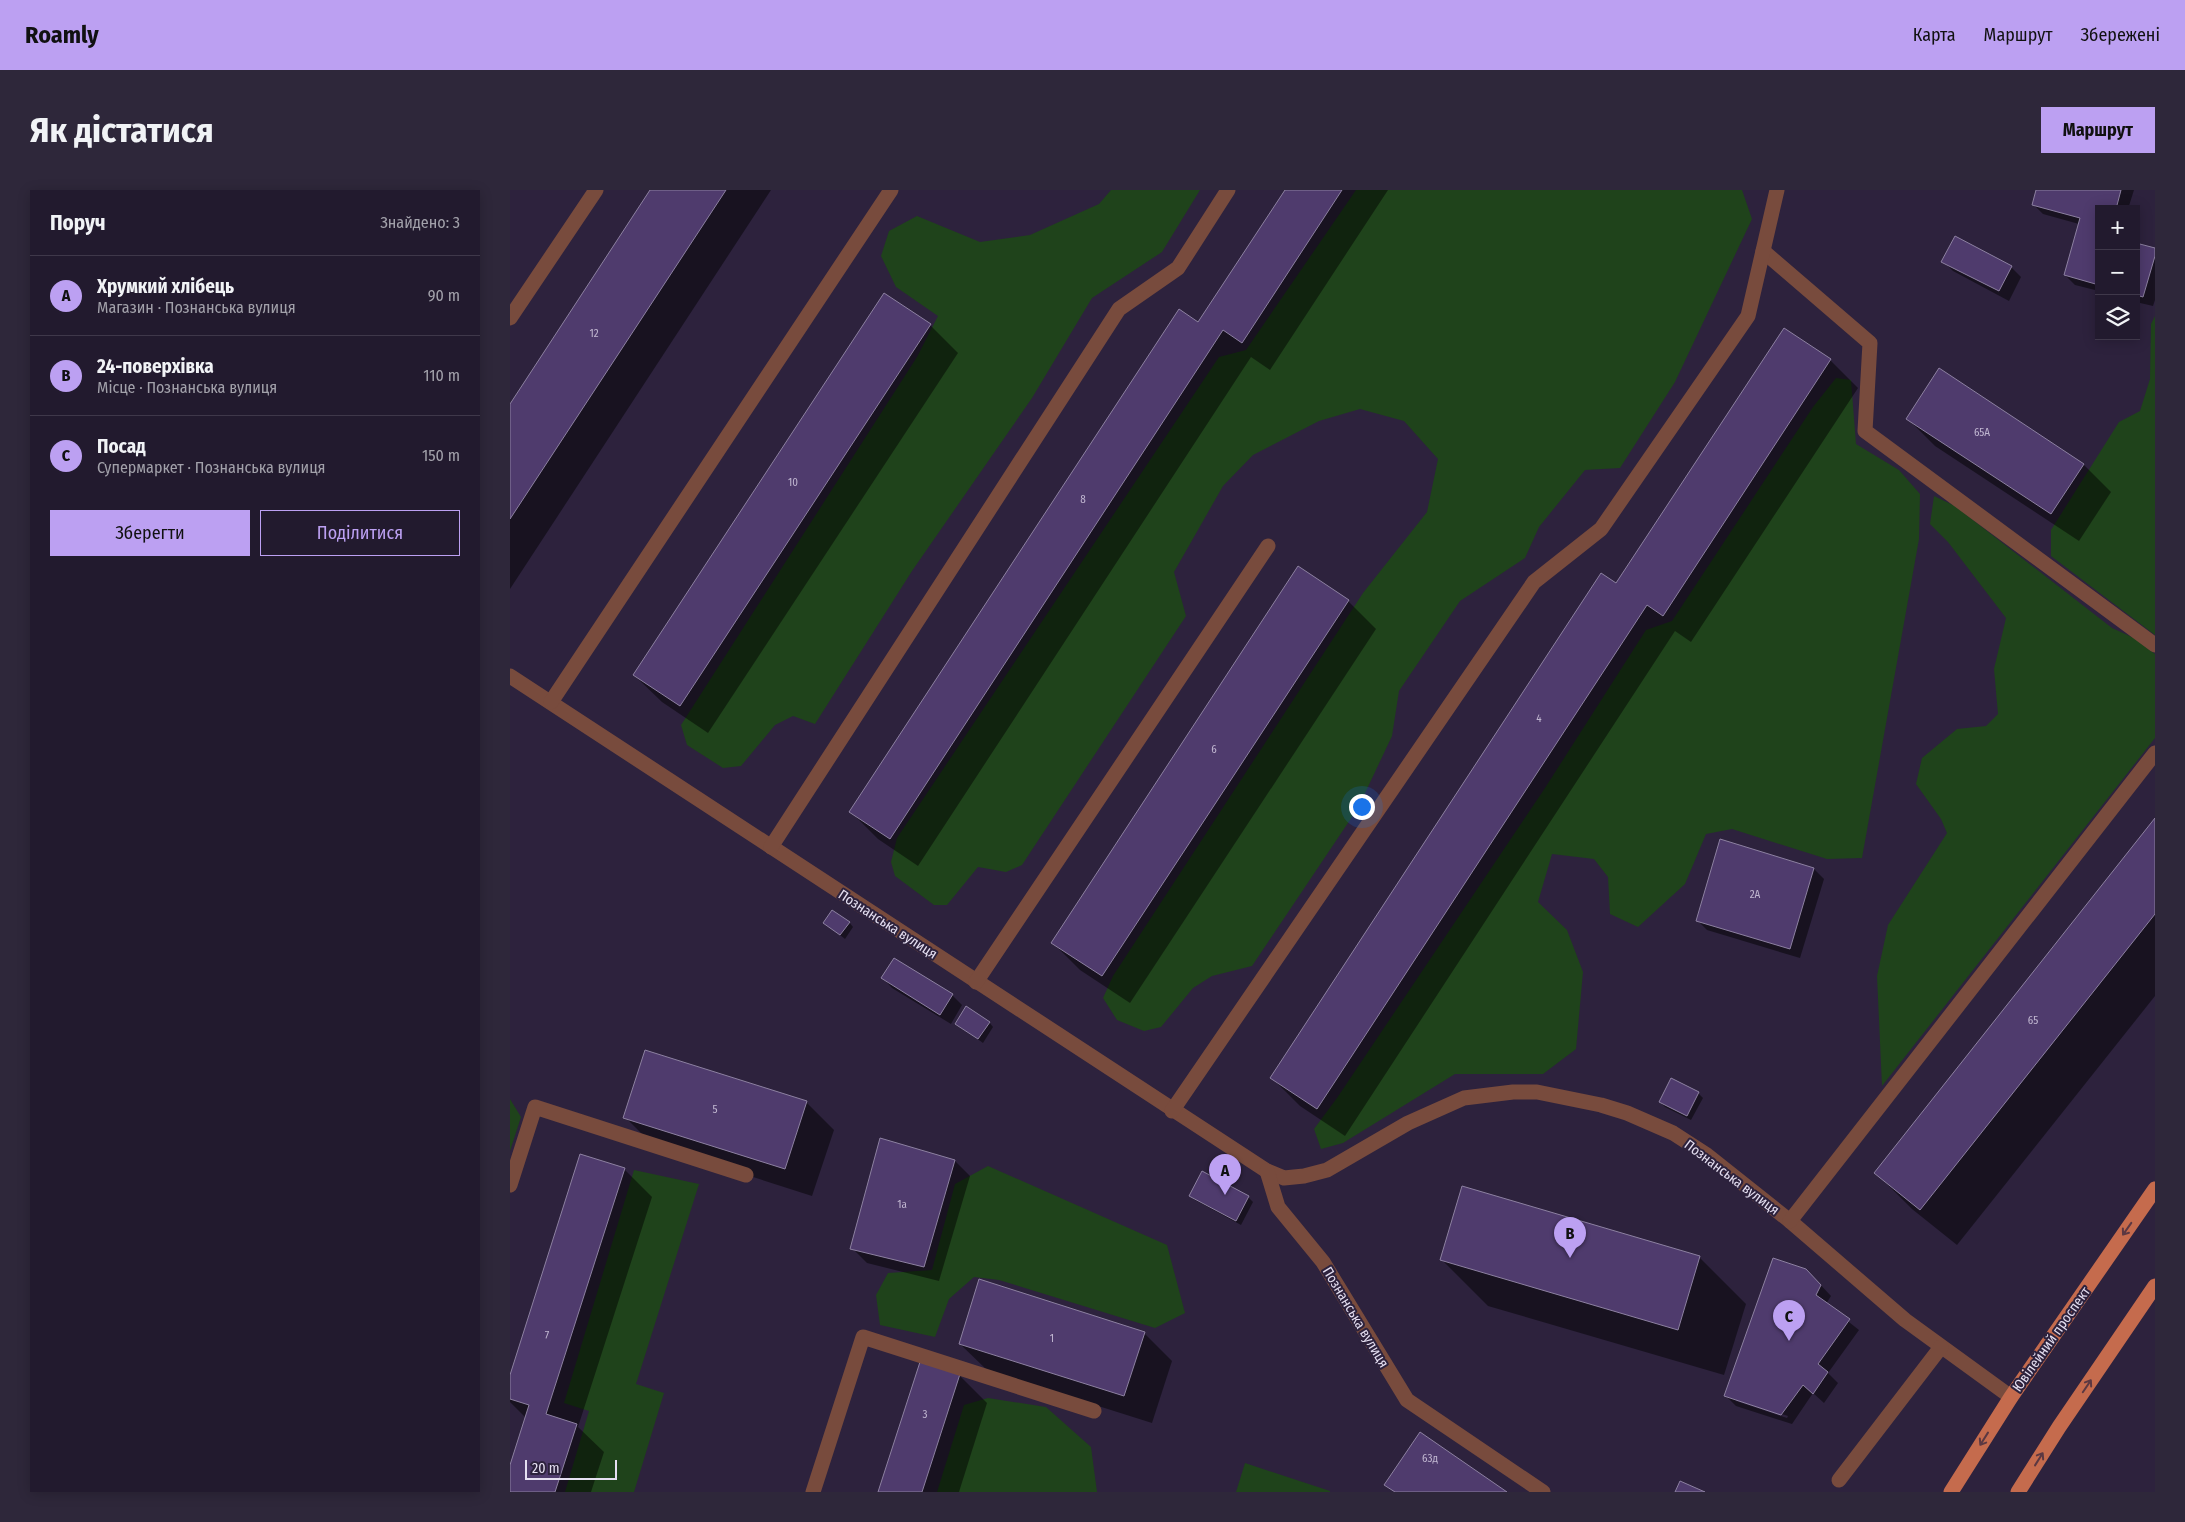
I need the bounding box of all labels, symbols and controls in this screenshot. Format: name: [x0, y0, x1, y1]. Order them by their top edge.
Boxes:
text: Roamly: [25, 21, 99, 49]
text: Карта: [1913, 24, 1956, 46]
text: Маршрут: [1984, 24, 2053, 46]
text: Збережені: [2081, 24, 2160, 46]
button: Маршрут: [2041, 107, 2155, 153]
text: Як дістатися: [30, 109, 214, 151]
map controls: [2095, 205, 2140, 340]
button: +: [2095, 205, 2140, 250]
text: Поруч: [50, 210, 106, 236]
text: Знайдено: 3: [380, 213, 460, 232]
button: −: [2095, 250, 2140, 295]
text: Хрумкий хлібець: [97, 275, 234, 298]
text: A: [62, 286, 70, 305]
text: 90 m: [428, 286, 460, 305]
button: layers: [2095, 295, 2140, 340]
text: Магазин · Познанська вулиця: [97, 298, 296, 317]
house number: 12: [589, 327, 599, 340]
text: 24-поверхівка: [97, 355, 214, 378]
text: B: [62, 366, 70, 385]
text: 110 m: [423, 366, 460, 385]
text: Місце · Познанська вулиця: [97, 378, 277, 397]
house number: 65А: [1974, 426, 1990, 439]
text: Посад: [97, 435, 146, 458]
text: C: [62, 446, 70, 465]
text: 150 m: [422, 446, 460, 465]
text: Супермаркет · Познанська вулиця: [97, 458, 326, 477]
house number: 10: [788, 476, 798, 489]
house number: 8: [1080, 493, 1086, 506]
button: Зберегти: [50, 510, 250, 556]
button: Поділитися: [260, 510, 460, 556]
house number: 4: [1536, 712, 1542, 725]
house number: 6: [1211, 743, 1217, 756]
your location: [1349, 794, 1375, 820]
street label: Познанська вулиця: [835, 886, 940, 963]
house number: 2А: [1750, 888, 1761, 901]
house number: 65: [2028, 1014, 2038, 1027]
house number: 5: [712, 1103, 718, 1116]
street label: Познанська вулиця: [1681, 1136, 1783, 1219]
pin: A: [1209, 1154, 1241, 1195]
house number: 1а: [897, 1198, 907, 1211]
pin: B: [1554, 1217, 1586, 1258]
one-way arrow: [2122, 1222, 2132, 1236]
street label: Познанська вулиця: [1319, 1264, 1392, 1371]
street label: Ювілейний проспект: [2009, 1283, 2094, 1395]
pin: C: [1773, 1300, 1805, 1341]
house number: 7: [545, 1329, 550, 1342]
house number: 1: [1050, 1332, 1054, 1345]
one-way arrow: [2082, 1380, 2092, 1394]
house number: 3: [923, 1408, 928, 1421]
one-way arrow: [1979, 1431, 1989, 1445]
house number: 63д: [1422, 1452, 1438, 1465]
one-way arrow: [2034, 1453, 2044, 1467]
scale bar: [525, 1457, 618, 1480]
text: 20 m: [532, 1460, 560, 1477]

